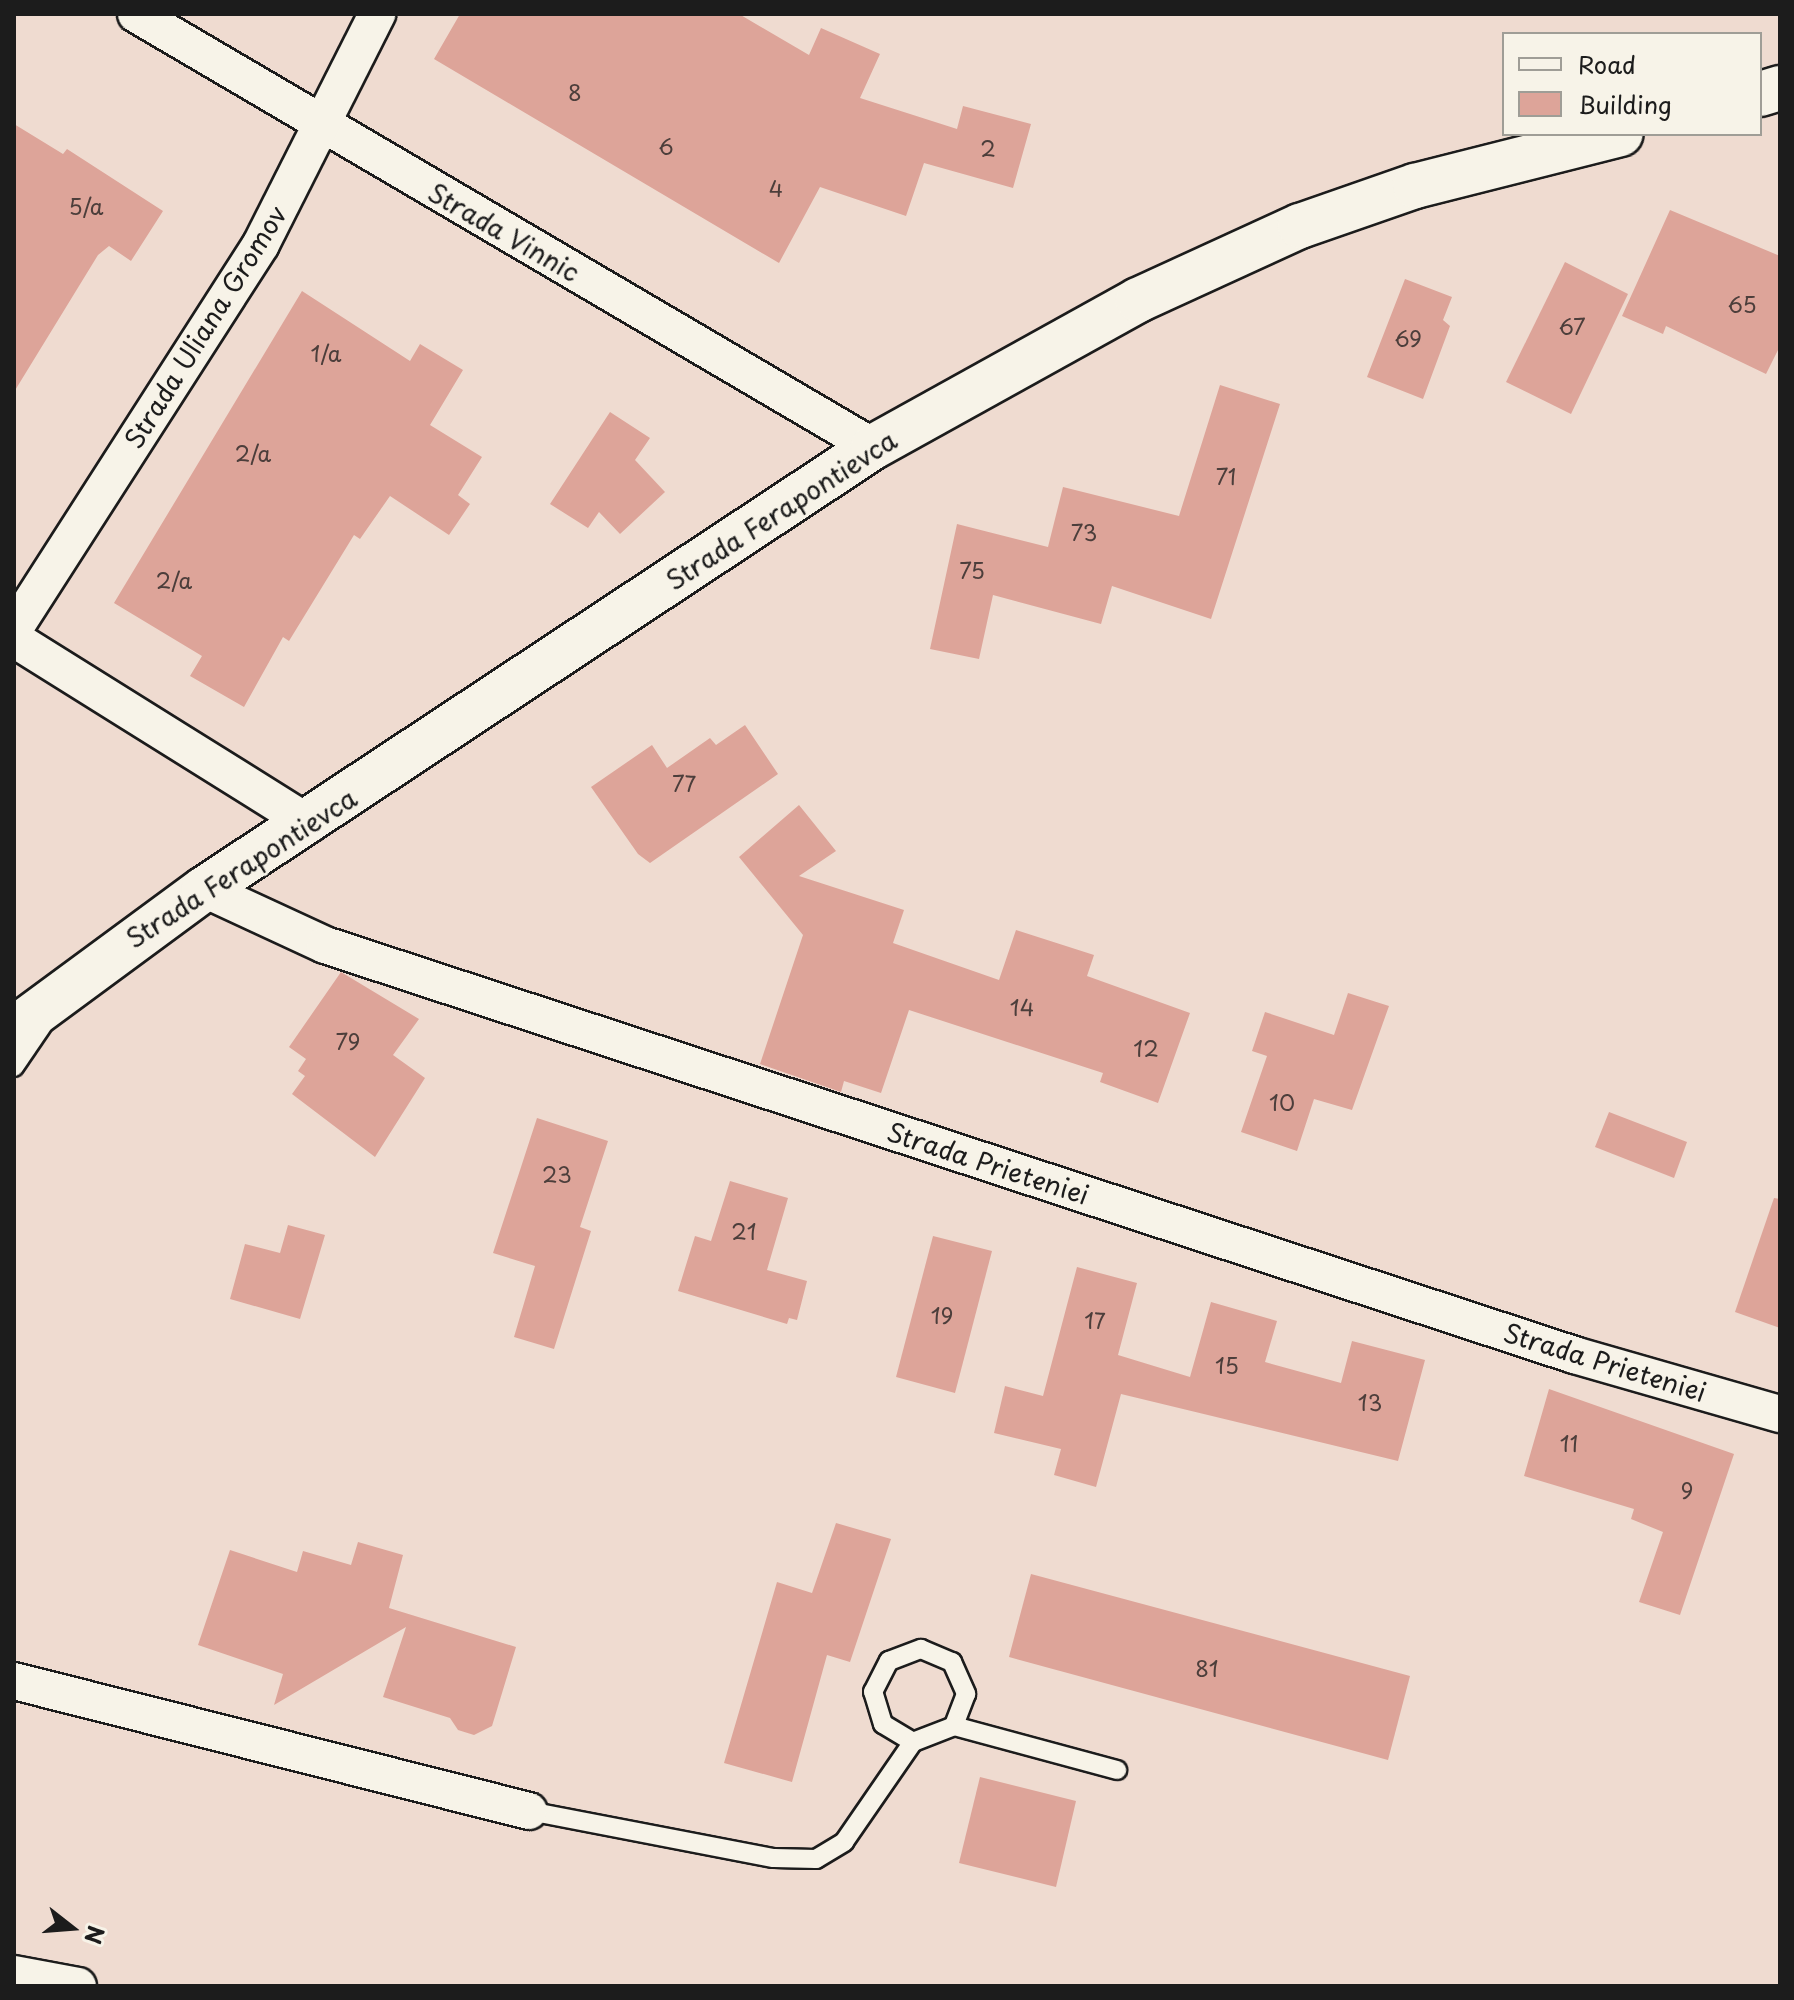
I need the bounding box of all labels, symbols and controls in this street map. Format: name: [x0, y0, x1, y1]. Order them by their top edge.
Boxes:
legend: [1502, 32, 1762, 136]
text: Road: [1578, 46, 1636, 82]
house number: 8: [568, 79, 582, 105]
text: Building: [1578, 86, 1672, 122]
house number: 6: [658, 133, 674, 159]
house number: 2: [980, 135, 996, 161]
house number: 4: [769, 175, 783, 201]
street label: Strada Vinnic: [422, 176, 586, 288]
house number: 5/a: [68, 193, 104, 219]
street label: Strada Uliana Gromov: [117, 199, 293, 455]
house number: 65: [1727, 291, 1757, 317]
house number: 67: [1559, 313, 1585, 339]
house number: 69: [1394, 325, 1422, 351]
house number: 1/a: [311, 340, 341, 366]
street label: Strada Ferapontievca: [660, 424, 902, 596]
house number: 2/a: [235, 440, 271, 466]
house number: 71: [1216, 463, 1236, 489]
house number: 73: [1071, 519, 1097, 545]
house number: 75: [959, 557, 985, 583]
house number: 2/a: [156, 567, 192, 593]
house number: 77: [672, 770, 696, 796]
street label: Strada Ferapontievca: [120, 782, 362, 954]
house number: 14: [1010, 994, 1034, 1020]
house number: 79: [336, 1028, 360, 1054]
house number: 12: [1133, 1035, 1159, 1061]
house number: 10: [1269, 1089, 1295, 1115]
street label: Strada Prieteniei: [883, 1116, 1093, 1210]
house number: 23: [542, 1161, 572, 1187]
house number: 21: [731, 1218, 757, 1244]
house number: 19: [931, 1302, 953, 1328]
house number: 17: [1084, 1307, 1106, 1333]
street label: Strada Prieteniei: [1500, 1316, 1710, 1408]
house number: 15: [1215, 1352, 1239, 1378]
house number: 13: [1358, 1389, 1382, 1415]
house number: 11: [1560, 1430, 1578, 1456]
house number: 9: [1681, 1477, 1693, 1503]
house number: 81: [1195, 1655, 1219, 1681]
north arrow: [32, 1888, 112, 1968]
text: N: [77, 1922, 114, 1948]

